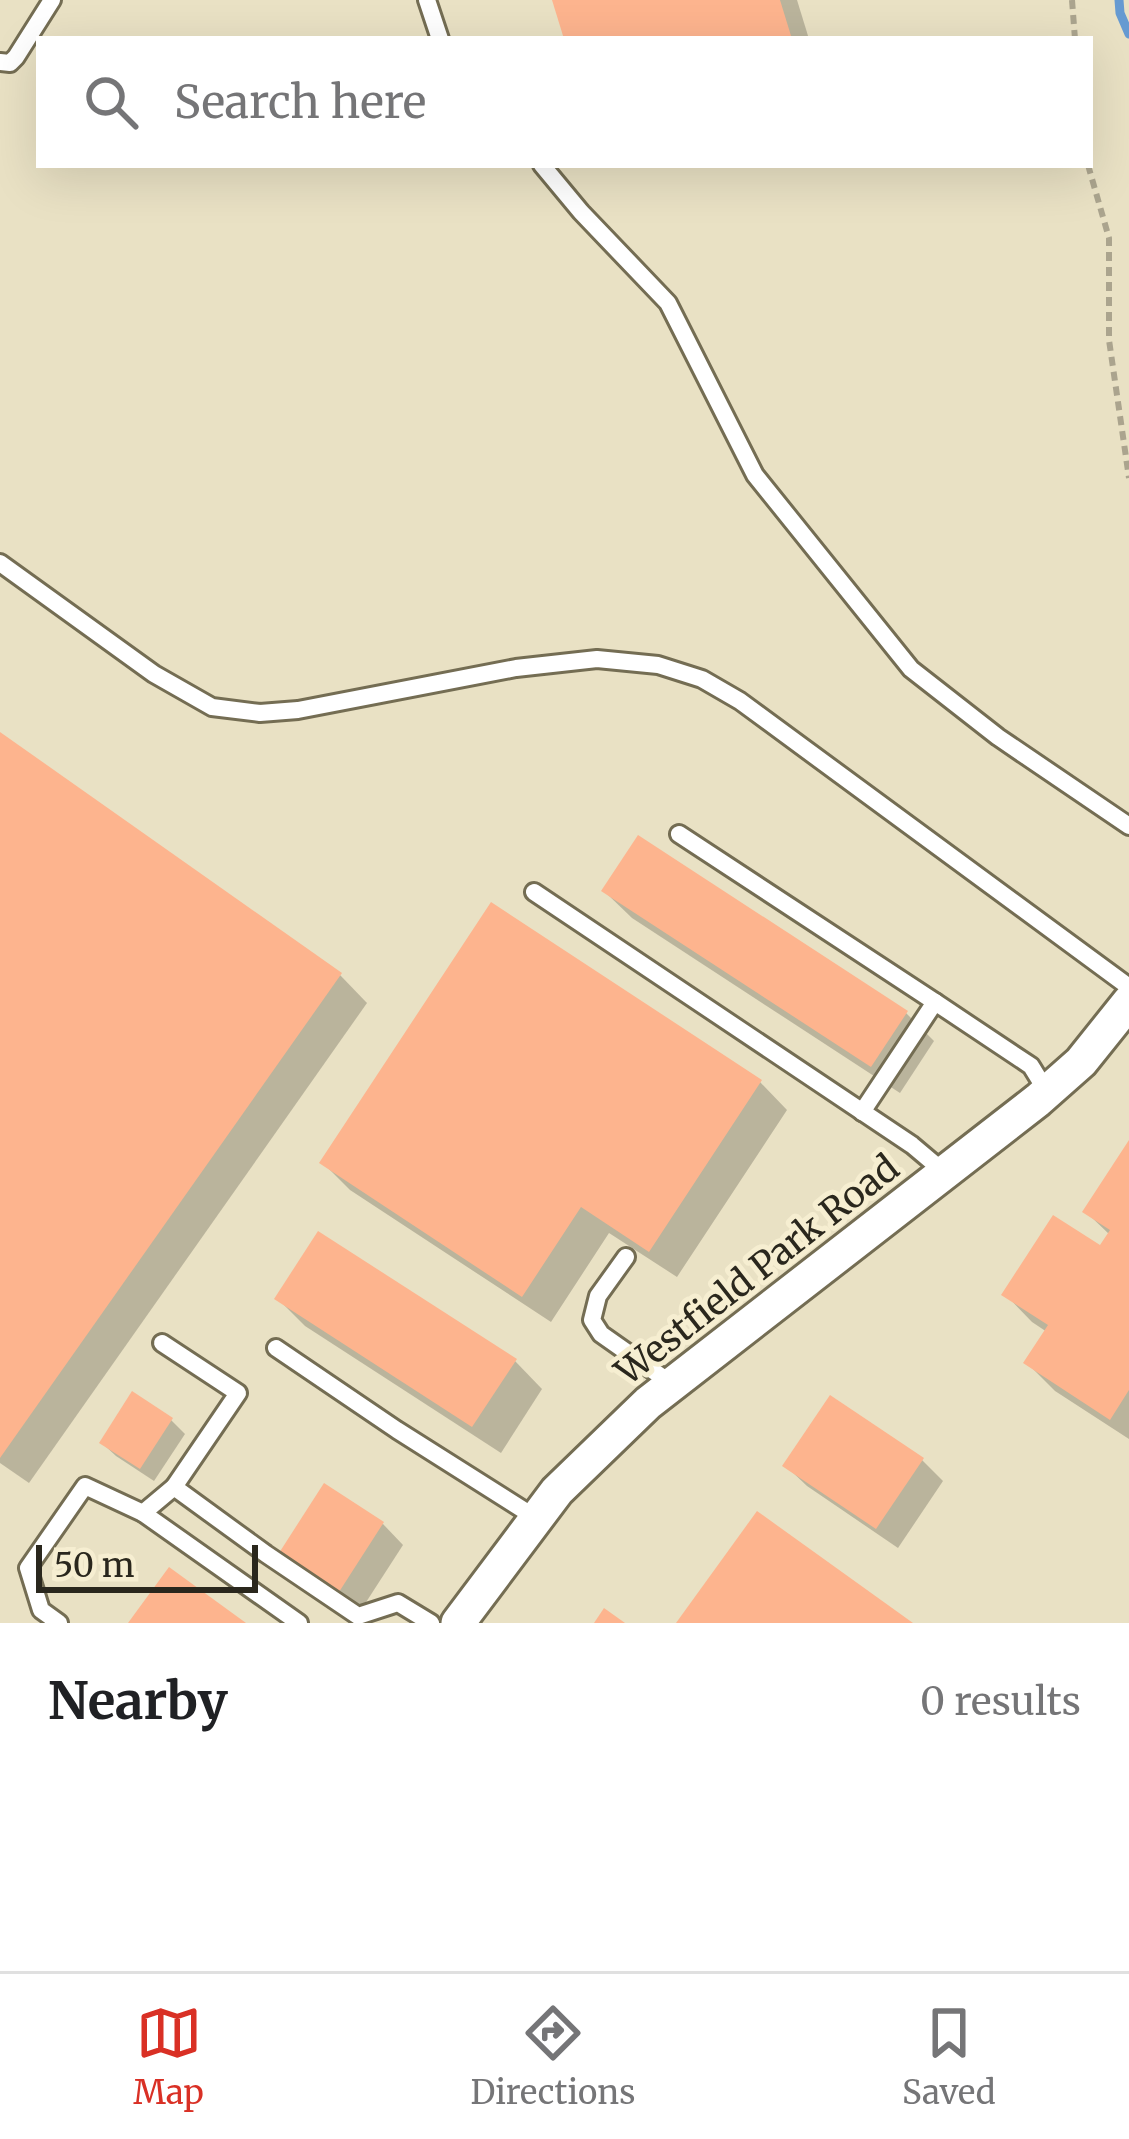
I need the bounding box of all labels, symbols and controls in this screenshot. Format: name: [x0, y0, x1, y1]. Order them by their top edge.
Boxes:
search box: [36, 36, 1093, 168]
icon: search: [78, 69, 144, 135]
text: Search here: [174, 74, 426, 130]
street label: Westfield Park Road: [606, 1145, 908, 1395]
scale bar: [36, 1539, 258, 1592]
text: 50 m: [54, 1545, 135, 1586]
text: Nearby: [48, 1669, 228, 1733]
text: 0 results: [920, 1677, 1081, 1726]
tab: Map: [133, 2000, 204, 2113]
tab: Directions: [470, 2000, 635, 2113]
tab: Saved: [902, 2000, 996, 2113]

